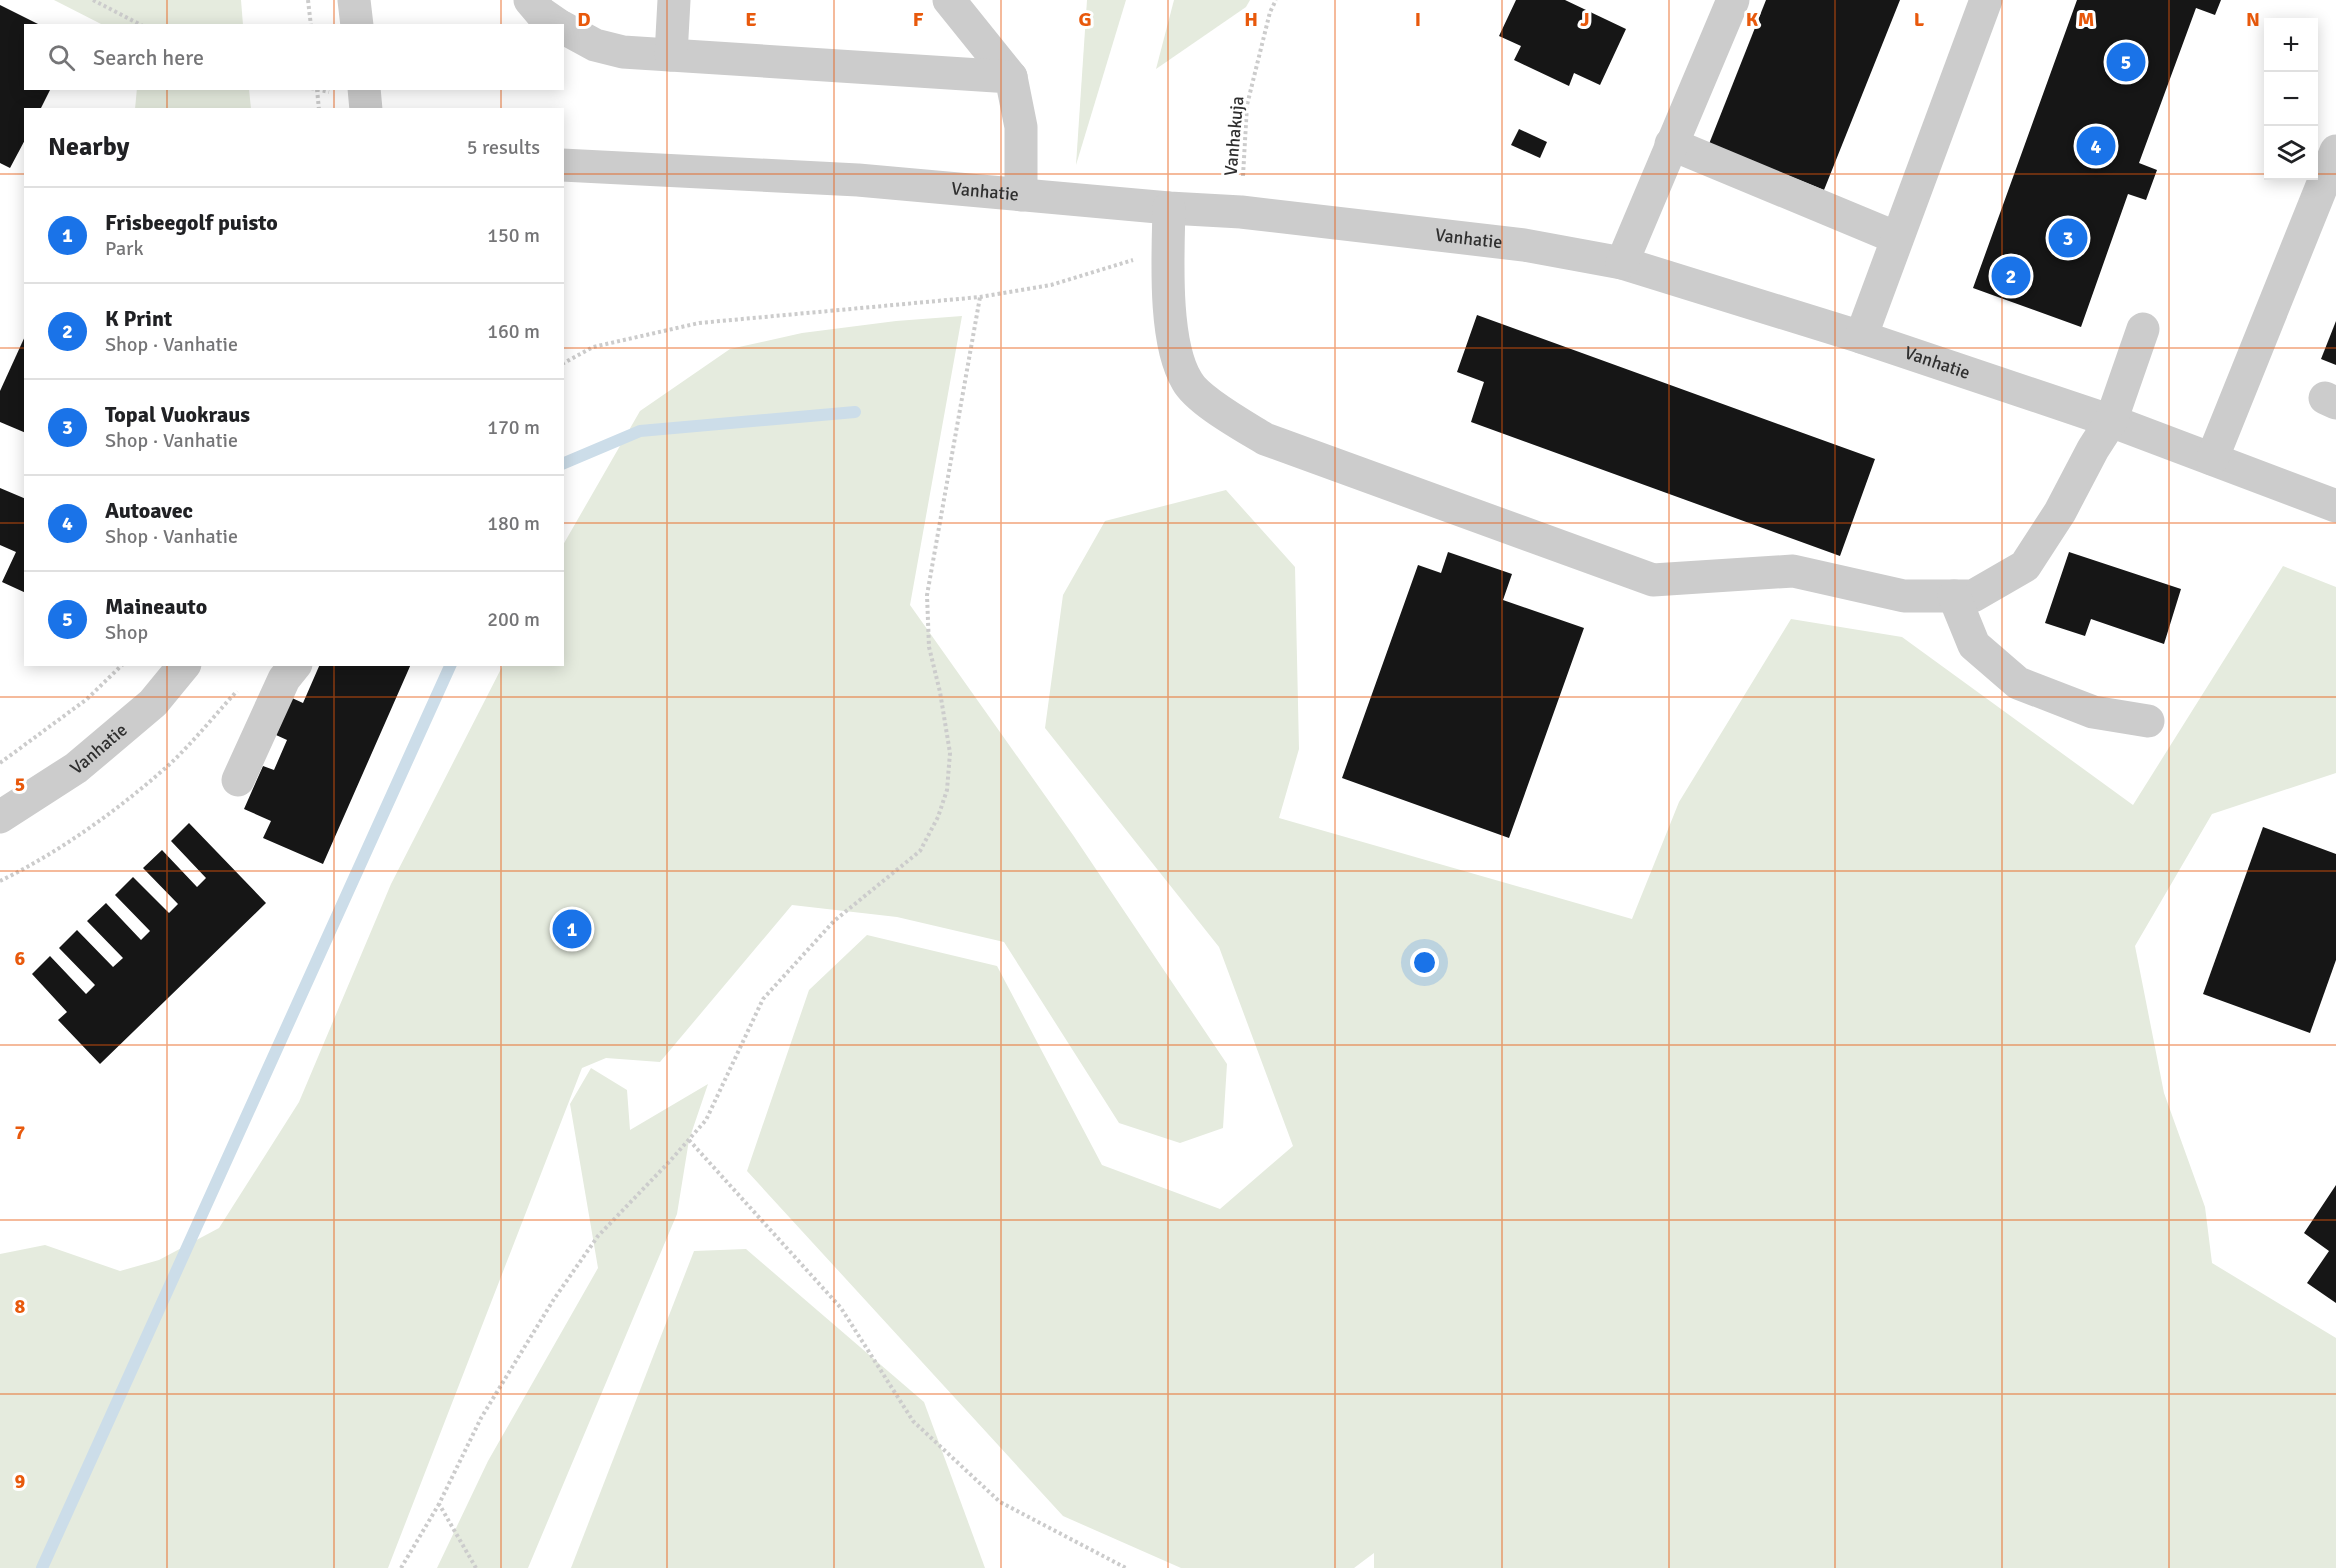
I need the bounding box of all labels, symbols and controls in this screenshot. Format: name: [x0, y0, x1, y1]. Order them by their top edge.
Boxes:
text: D: [577, 7, 591, 32]
text: E: [745, 7, 757, 32]
text: F: [913, 7, 924, 32]
text: G: [1078, 7, 1092, 32]
text: H: [1244, 7, 1258, 32]
text: I: [1415, 7, 1421, 32]
text: J: [1580, 7, 1590, 32]
text: K: [1746, 7, 1759, 32]
text: L: [1914, 7, 1925, 32]
text: M: [2078, 7, 2094, 32]
text: N: [2246, 7, 2260, 32]
map controls: [2264, 18, 2318, 180]
button: +: [2264, 18, 2318, 72]
search box: [24, 24, 564, 90]
pin: 5: [2106, 40, 2146, 84]
icon: search: [45, 41, 78, 74]
text: Search here: [93, 44, 204, 71]
button: −: [2264, 72, 2318, 126]
street label: Vanhakuja: [1220, 95, 1248, 177]
pin: 4: [2076, 124, 2116, 168]
button: layers: [2264, 126, 2318, 180]
text: Nearby: [48, 131, 129, 163]
text: 5 results: [467, 135, 540, 160]
street label: Vanhatie: [950, 177, 1020, 205]
text: Frisbeegolf puisto: [105, 209, 278, 236]
pin: 3: [2048, 216, 2088, 260]
text: 1: [62, 223, 73, 248]
text: 150 m: [487, 223, 540, 248]
street label: Vanhatie: [1434, 224, 1504, 253]
text: Park: [105, 236, 143, 261]
pin: 2: [1992, 254, 2030, 298]
text: K Print: [105, 305, 172, 332]
text: 2: [62, 319, 73, 344]
text: 160 m: [487, 319, 540, 344]
text: Shop · Vanhatie: [105, 332, 238, 357]
street label: Vanhatie: [1902, 341, 1973, 384]
text: Topal Vuokraus: [105, 401, 250, 428]
text: 3: [62, 415, 73, 440]
text: 170 m: [487, 415, 540, 440]
text: Shop · Vanhatie: [105, 428, 238, 453]
text: Autoavec: [105, 497, 193, 524]
text: 4: [62, 511, 73, 536]
text: 180 m: [487, 511, 540, 536]
text: Shop · Vanhatie: [105, 524, 238, 549]
text: Maineauto: [105, 593, 207, 620]
text: 5: [62, 607, 73, 632]
text: 200 m: [487, 607, 540, 632]
text: Shop: [105, 620, 148, 645]
street label: Vanhatie: [66, 719, 132, 779]
text: 5: [15, 772, 25, 797]
pin: 1: [552, 906, 592, 952]
text: 6: [15, 946, 26, 971]
your location: [1410, 948, 1439, 977]
text: 7: [15, 1120, 26, 1145]
text: 8: [15, 1294, 26, 1319]
text: 9: [15, 1469, 26, 1494]

